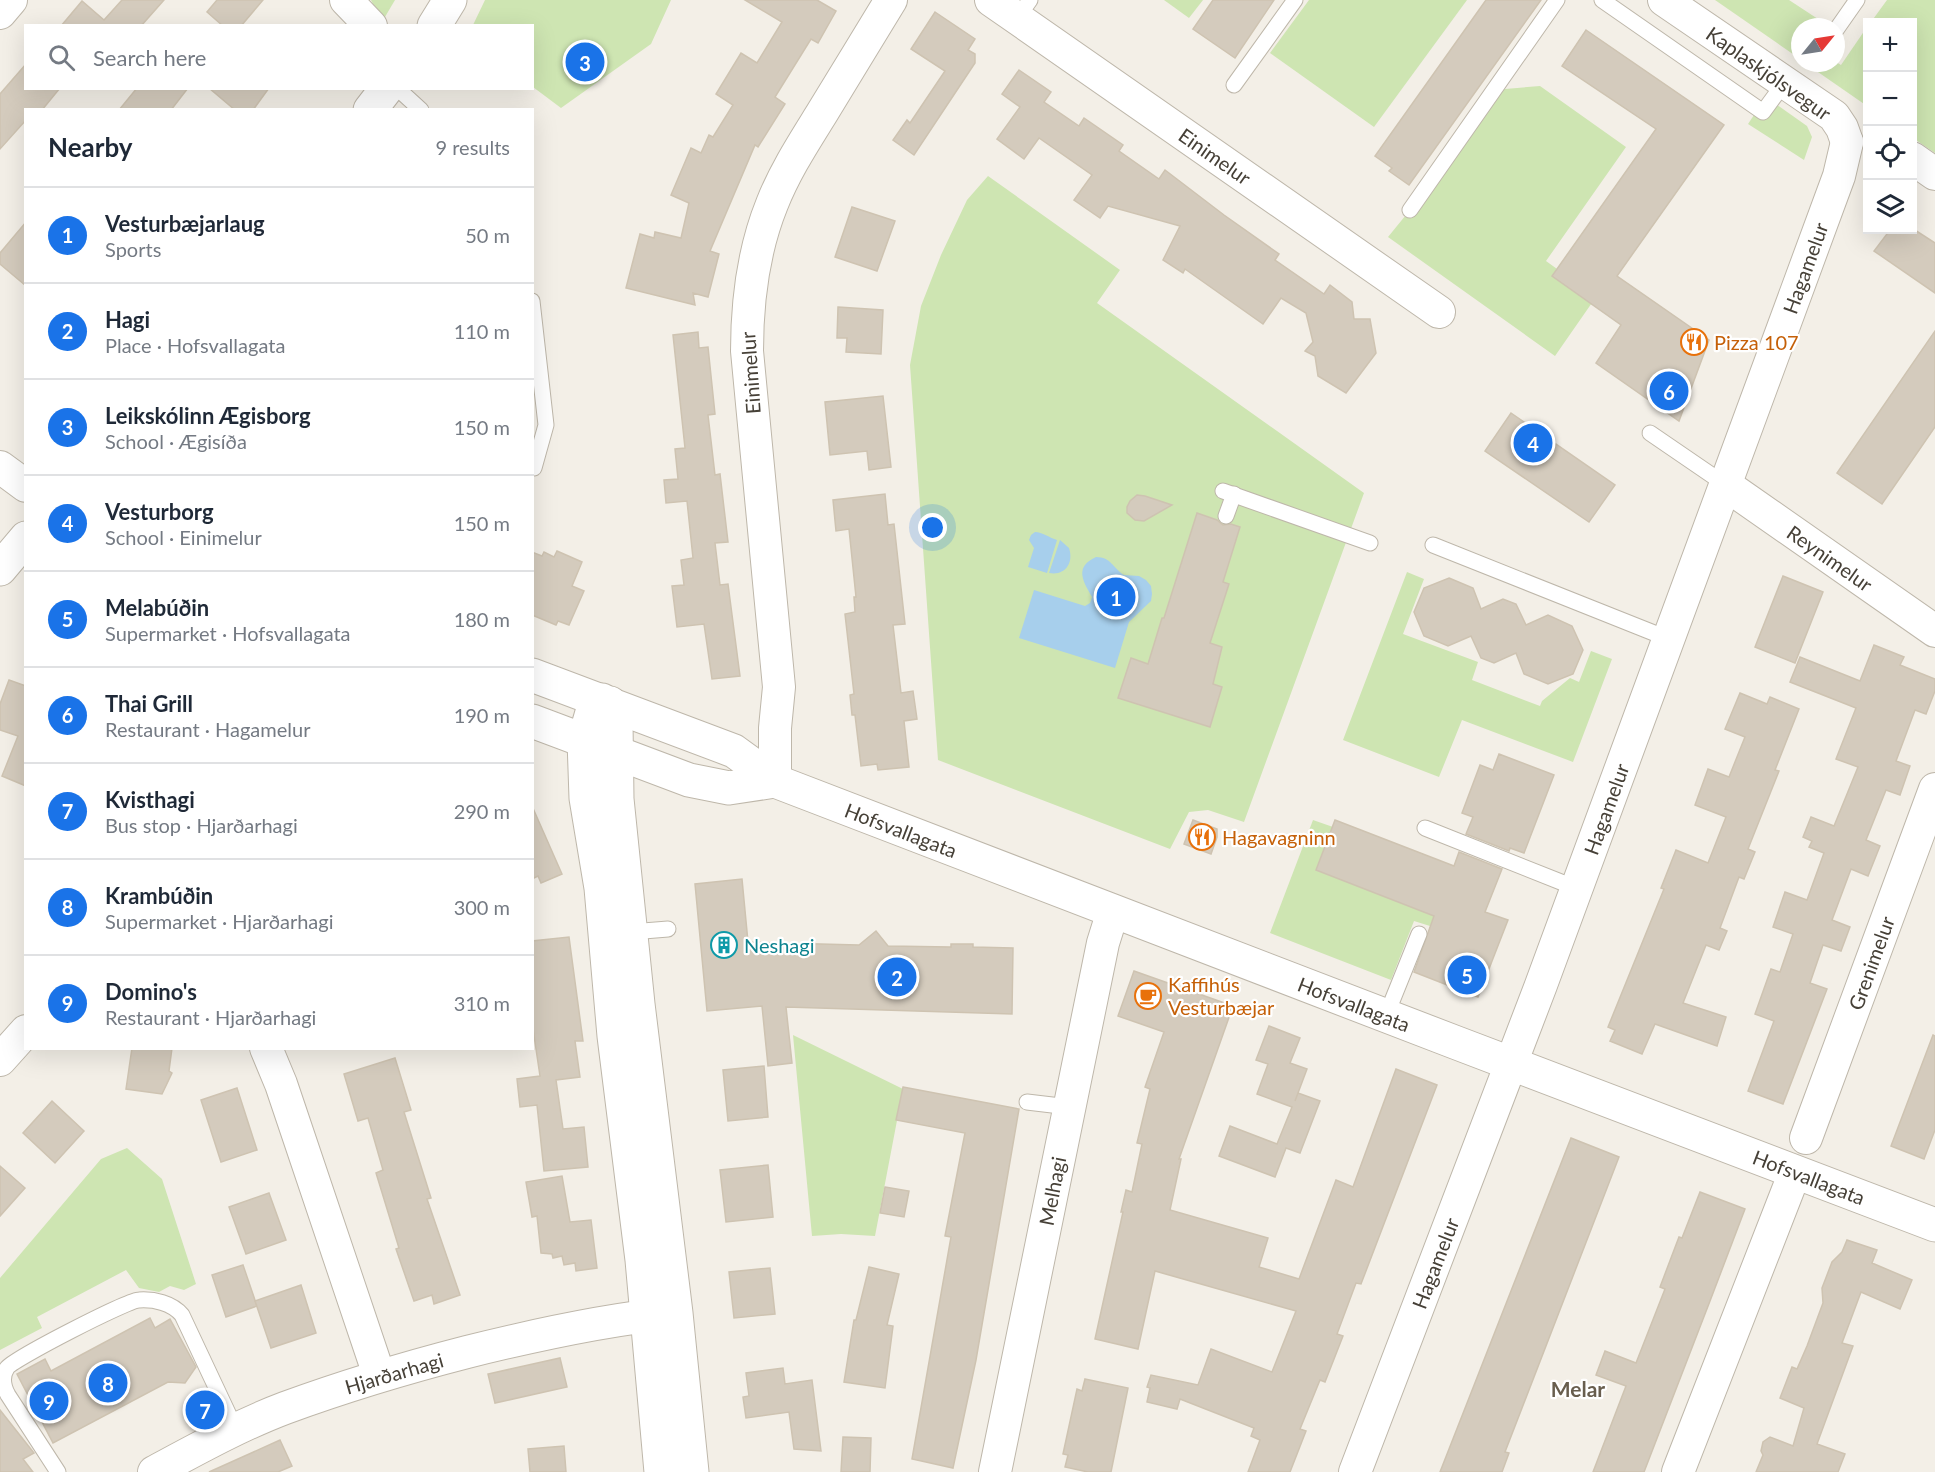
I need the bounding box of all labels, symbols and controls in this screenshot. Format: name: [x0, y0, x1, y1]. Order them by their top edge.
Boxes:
north arrow: [1791, 18, 1845, 72]
map controls: [1863, 18, 1917, 234]
button: +: [1863, 18, 1917, 72]
street label: Kaplaskjólsvegur: [1702, 21, 1837, 125]
search box: [24, 24, 534, 90]
pin: 3: [566, 40, 604, 84]
icon: search: [45, 41, 78, 74]
text: Search here: [93, 44, 206, 71]
button: −: [1863, 72, 1917, 126]
street label: Einimelur: [1174, 123, 1256, 190]
button: locate: [1863, 126, 1917, 180]
text: Nearby: [48, 131, 133, 163]
text: 9 results: [435, 135, 510, 159]
button: layers: [1863, 180, 1917, 234]
text: Vesturbæjarlaug: [105, 210, 265, 237]
street label: Hagamelur: [1777, 218, 1833, 317]
text: 1: [62, 223, 73, 247]
text: 50 m: [465, 223, 510, 247]
text: Sports: [105, 237, 161, 261]
text: Hagi: [105, 306, 150, 333]
text: 2: [62, 319, 73, 343]
text: 110 m: [454, 319, 510, 343]
restaurant icon: Pizza 107: [1679, 327, 1709, 357]
street label: Einimelur: [735, 330, 765, 415]
place label: Pizza 107: [1714, 330, 1799, 354]
text: Place · Hofsvallagata: [105, 333, 285, 357]
pin: 6: [1650, 368, 1688, 414]
text: Leikskólinn Ægisborg: [105, 402, 311, 429]
text: 3: [62, 415, 73, 439]
text: 150 m: [454, 415, 510, 439]
pin: 4: [1514, 420, 1552, 466]
text: School · Ægisíða: [105, 429, 247, 453]
text: Vesturborg: [105, 498, 214, 525]
text: 4: [62, 511, 73, 535]
text: 150 m: [454, 511, 510, 535]
your location: [918, 513, 947, 542]
street label: Reynimelur: [1783, 520, 1878, 597]
text: School · Einimelur: [105, 525, 262, 549]
pin: 1: [1096, 574, 1136, 620]
text: Melabúðin: [105, 594, 209, 621]
text: 5: [62, 607, 73, 631]
text: 180 m: [454, 607, 510, 631]
text: Supermarket · Hofsvallagata: [105, 621, 351, 645]
text: Thai Grill: [105, 690, 193, 717]
text: 6: [62, 703, 73, 727]
text: 190 m: [454, 703, 510, 727]
text: Restaurant · Hagamelur: [105, 717, 310, 741]
street label: Hagamelur: [1578, 759, 1634, 858]
text: Kvisthagi: [105, 786, 195, 813]
street label: Hofsvallagata: [841, 798, 961, 862]
text: 7: [62, 799, 73, 823]
text: 290 m: [454, 799, 510, 823]
text: Bus stop · Hjarðarhagi: [105, 813, 298, 837]
restaurant icon: Hagavagninn: [1187, 822, 1217, 852]
place label: Hagavagninn: [1222, 825, 1336, 849]
text: Krambúðin: [105, 882, 213, 909]
text: 8: [62, 895, 73, 919]
text: 300 m: [454, 895, 510, 919]
text: Supermarket · Hjarðarhagi: [105, 909, 334, 933]
street label: Grenimelur: [1843, 912, 1899, 1013]
building icon: Neshagi: [709, 930, 739, 960]
place label: Neshagi: [744, 933, 814, 957]
pin: 5: [1448, 952, 1486, 998]
pin: 2: [878, 954, 916, 1000]
place label: Kaffihús Vesturbæjar: [1168, 972, 1275, 1019]
street label: Hofsvallagata: [1294, 972, 1414, 1036]
text: Domino's: [105, 978, 197, 1005]
cafe icon: Kaffihús Vesturbæjar: [1133, 981, 1163, 1011]
text: 9: [62, 991, 73, 1015]
text: 310 m: [454, 991, 510, 1015]
text: Restaurant · Hjarðarhagi: [105, 1005, 316, 1029]
street label: Hofsvallagata: [1749, 1145, 1869, 1209]
street label: Melhagi: [1034, 1154, 1070, 1228]
street label: Hagamelur: [1407, 1213, 1464, 1312]
street label: Hjarðarhagi: [342, 1348, 446, 1398]
pin: 8: [88, 1360, 128, 1406]
district label: Melar: [1551, 1376, 1605, 1401]
pin: 9: [29, 1378, 68, 1424]
pin: 7: [186, 1388, 224, 1432]

